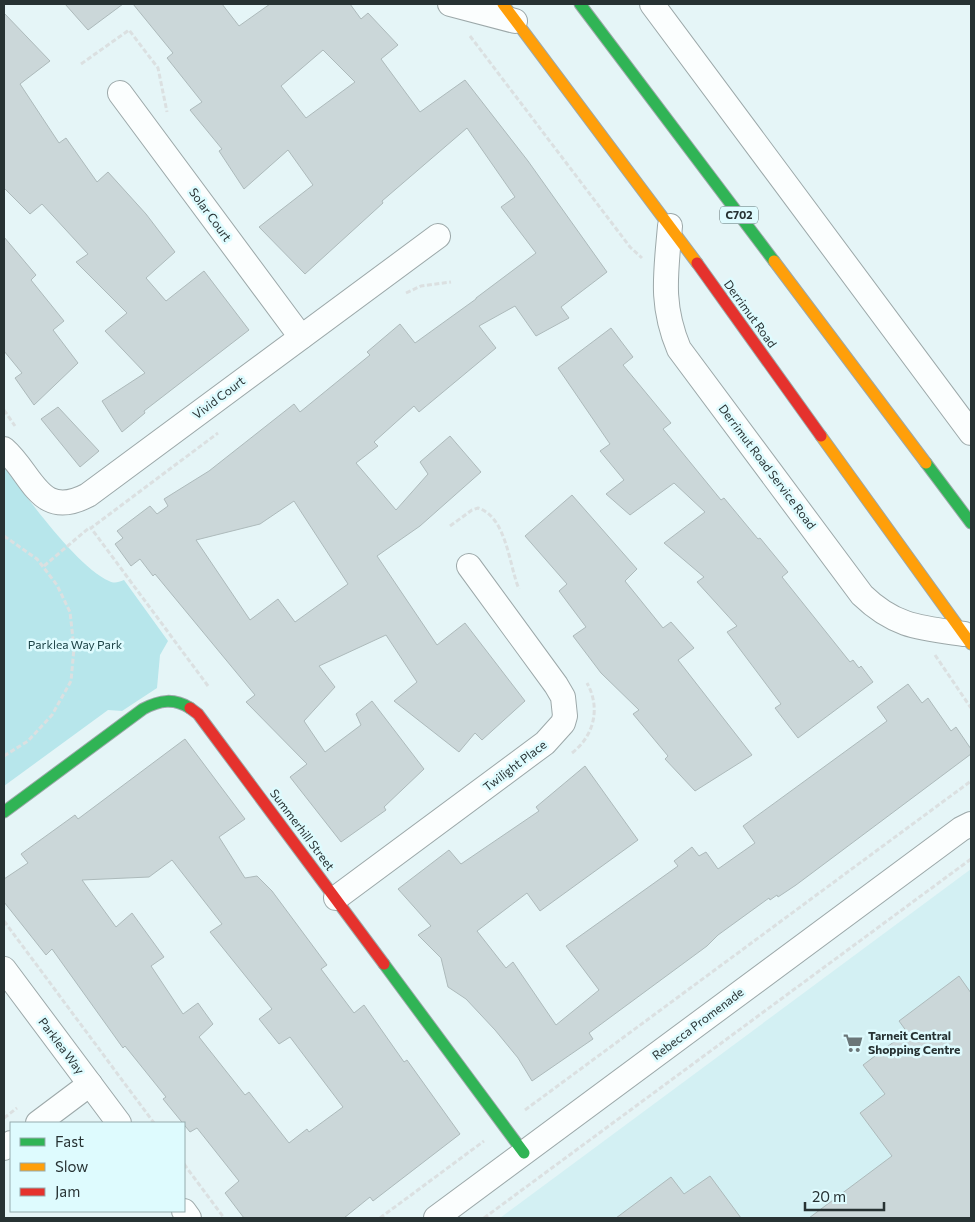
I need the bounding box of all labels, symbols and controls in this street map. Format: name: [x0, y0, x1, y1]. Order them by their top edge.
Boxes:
street label: Solar Court: [187, 185, 235, 244]
road number: C702: [720, 206, 758, 224]
street label: Derrimut Road: [722, 277, 780, 350]
street label: Vivid Court: [190, 373, 247, 421]
street label: Derrimut Road Service Road: [716, 401, 819, 532]
park label: Parklea Way Park: [28, 637, 123, 651]
street label: Twilight Place: [480, 737, 549, 794]
street label: Summerhill Street: [268, 786, 338, 873]
street label: Rebecca Promenade: [649, 984, 746, 1062]
street label: Parklea Way: [36, 1014, 88, 1076]
place label: Tarneit Central Shopping Centre: [868, 1028, 960, 1056]
supermarket icon: Tarneit Central Shopping Centre: [842, 1032, 864, 1054]
legend: [10, 1122, 185, 1212]
text: Fast: [55, 1132, 84, 1150]
text: Slow: [55, 1157, 88, 1175]
scale bar: [805, 1180, 884, 1212]
text: Jam: [55, 1182, 80, 1200]
text: 20 m: [812, 1187, 846, 1205]

